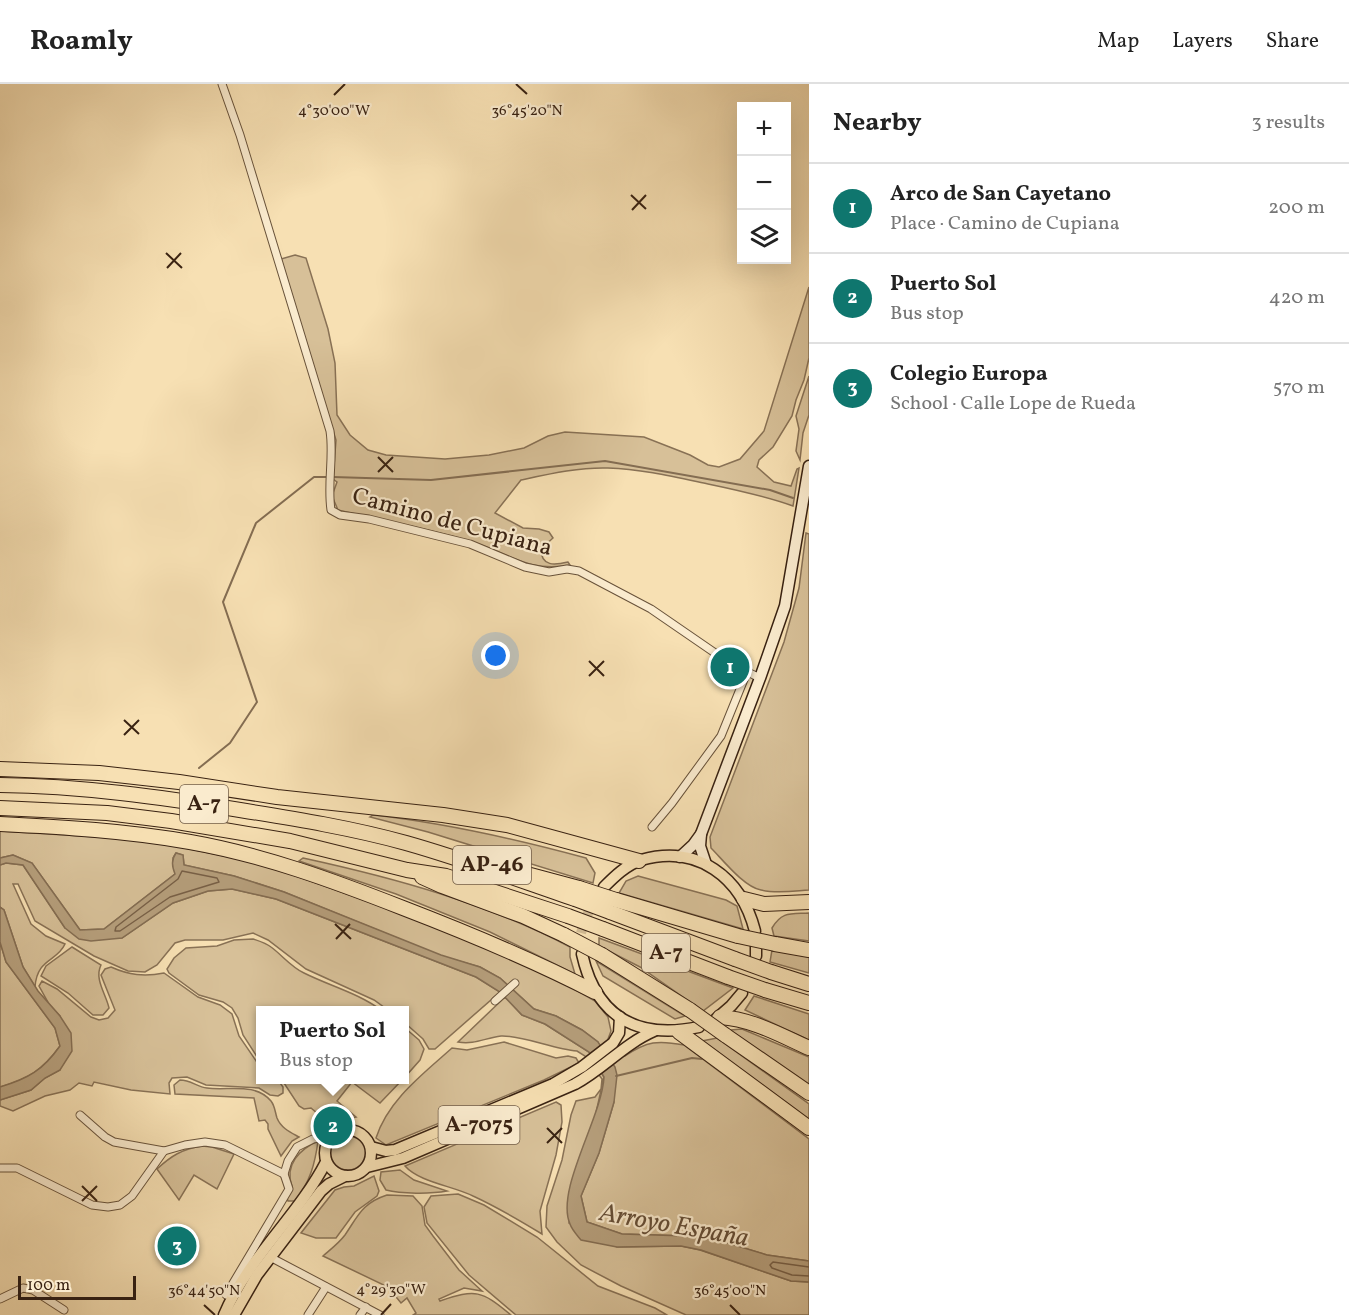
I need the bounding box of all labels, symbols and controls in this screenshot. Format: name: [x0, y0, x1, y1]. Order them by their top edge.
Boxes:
text: Roamly: [30, 22, 133, 61]
text: Map: [1097, 27, 1139, 56]
text: Layers: [1172, 27, 1233, 56]
text: Share: [1266, 27, 1319, 56]
text: 4°30'00"W: [298, 101, 370, 122]
text: 36°45'20"N: [491, 101, 563, 122]
map controls: [737, 102, 791, 264]
button: +: [737, 102, 791, 156]
text: Nearby: [833, 105, 922, 141]
text: 3 results: [1251, 109, 1325, 137]
button: −: [737, 156, 791, 210]
text: Arco de San Cayetano: [890, 179, 1111, 210]
text: 1: [848, 194, 857, 222]
text: 200 m: [1268, 194, 1325, 222]
button: layers: [737, 210, 791, 264]
text: Place · Camino de Cupiana: [890, 210, 1120, 238]
text: Puerto Sol: [890, 269, 997, 300]
text: 2: [847, 284, 858, 312]
text: 420 m: [1269, 284, 1325, 312]
text: Bus stop: [890, 300, 964, 328]
text: Colegio Europa: [890, 359, 1048, 390]
text: 3: [847, 374, 858, 402]
text: 570 m: [1273, 374, 1325, 402]
text: School · Calle Lope de Rueda: [890, 390, 1136, 418]
street label: Camino de Cupiana: [348, 480, 556, 566]
your location: [481, 641, 510, 670]
pin: 1: [710, 644, 750, 690]
road number: A-7: [180, 785, 228, 823]
road number: AP-46: [453, 846, 531, 884]
road number: A-7: [642, 934, 690, 972]
popup: [256, 1006, 409, 1084]
text: Puerto Sol: [279, 1016, 386, 1047]
text: Bus stop: [279, 1047, 353, 1075]
pin: 2: [314, 1104, 352, 1148]
road number: A-7075: [438, 1106, 520, 1144]
water label: Arroyo España: [596, 1195, 751, 1257]
pin: 3: [158, 1224, 196, 1268]
scale bar: [18, 1273, 136, 1300]
text: 100 m: [27, 1275, 70, 1297]
text: 4°29'30"W: [356, 1280, 426, 1301]
text: 36°44'50"N: [168, 1281, 240, 1302]
text: 36°45'00"N: [694, 1281, 766, 1302]

